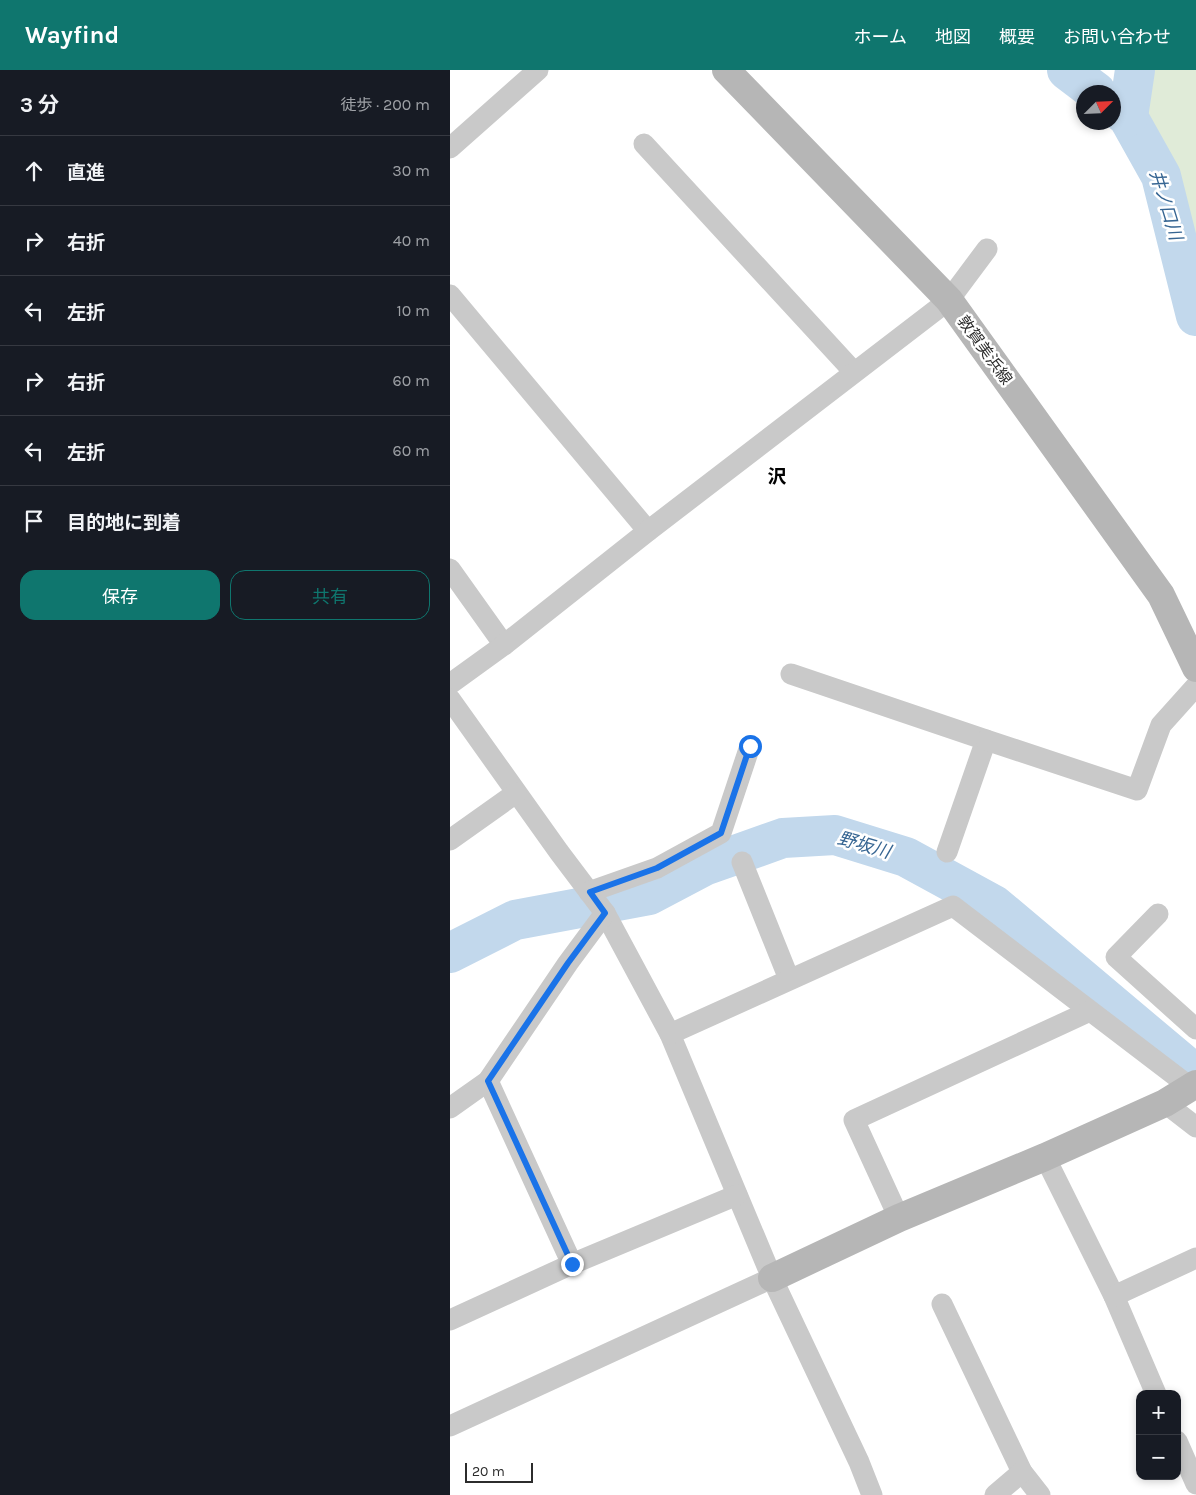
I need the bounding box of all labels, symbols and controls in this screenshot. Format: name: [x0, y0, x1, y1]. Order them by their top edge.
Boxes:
text: Wayfind: [25, 21, 119, 49]
text: ホーム: [854, 26, 907, 48]
text: 地図: [935, 26, 971, 48]
text: 概要: [999, 26, 1035, 48]
text: お問い合わせ: [1063, 26, 1171, 48]
north arrow: [1076, 85, 1121, 130]
text: 3 分: [20, 93, 59, 117]
text: 徒歩 · 200 m: [341, 95, 430, 114]
icon: ahead: [20, 157, 48, 185]
text: 30 m: [392, 161, 430, 180]
text: 直進: [67, 162, 105, 184]
water label: 井ノ口川: [1145, 167, 1188, 245]
icon: right: [20, 227, 48, 255]
text: 40 m: [393, 231, 430, 250]
text: 右折: [67, 232, 105, 254]
icon: left: [20, 297, 48, 325]
text: 10 m: [396, 301, 430, 320]
text: 左折: [67, 302, 105, 324]
street label: 敦賀美浜線: [954, 312, 1016, 388]
icon: right: [20, 367, 48, 395]
text: 60 m: [393, 371, 430, 390]
text: 右折: [67, 372, 105, 394]
icon: left: [20, 437, 48, 465]
text: 60 m: [393, 441, 430, 460]
text: 左折: [67, 442, 105, 464]
district label: 沢: [767, 466, 787, 488]
icon: arrive: [20, 507, 48, 535]
text: 目的地に到着: [67, 512, 181, 534]
button: 保存: [20, 570, 220, 620]
button: 共有: [230, 570, 430, 620]
route start: [739, 735, 762, 758]
water label: 野坂川: [835, 827, 895, 864]
route end: [561, 1253, 584, 1276]
map controls: [1136, 1390, 1181, 1480]
button: +: [1136, 1390, 1181, 1435]
button: −: [1136, 1435, 1181, 1480]
scale bar: [465, 1460, 532, 1483]
text: 20 m: [472, 1463, 505, 1480]

